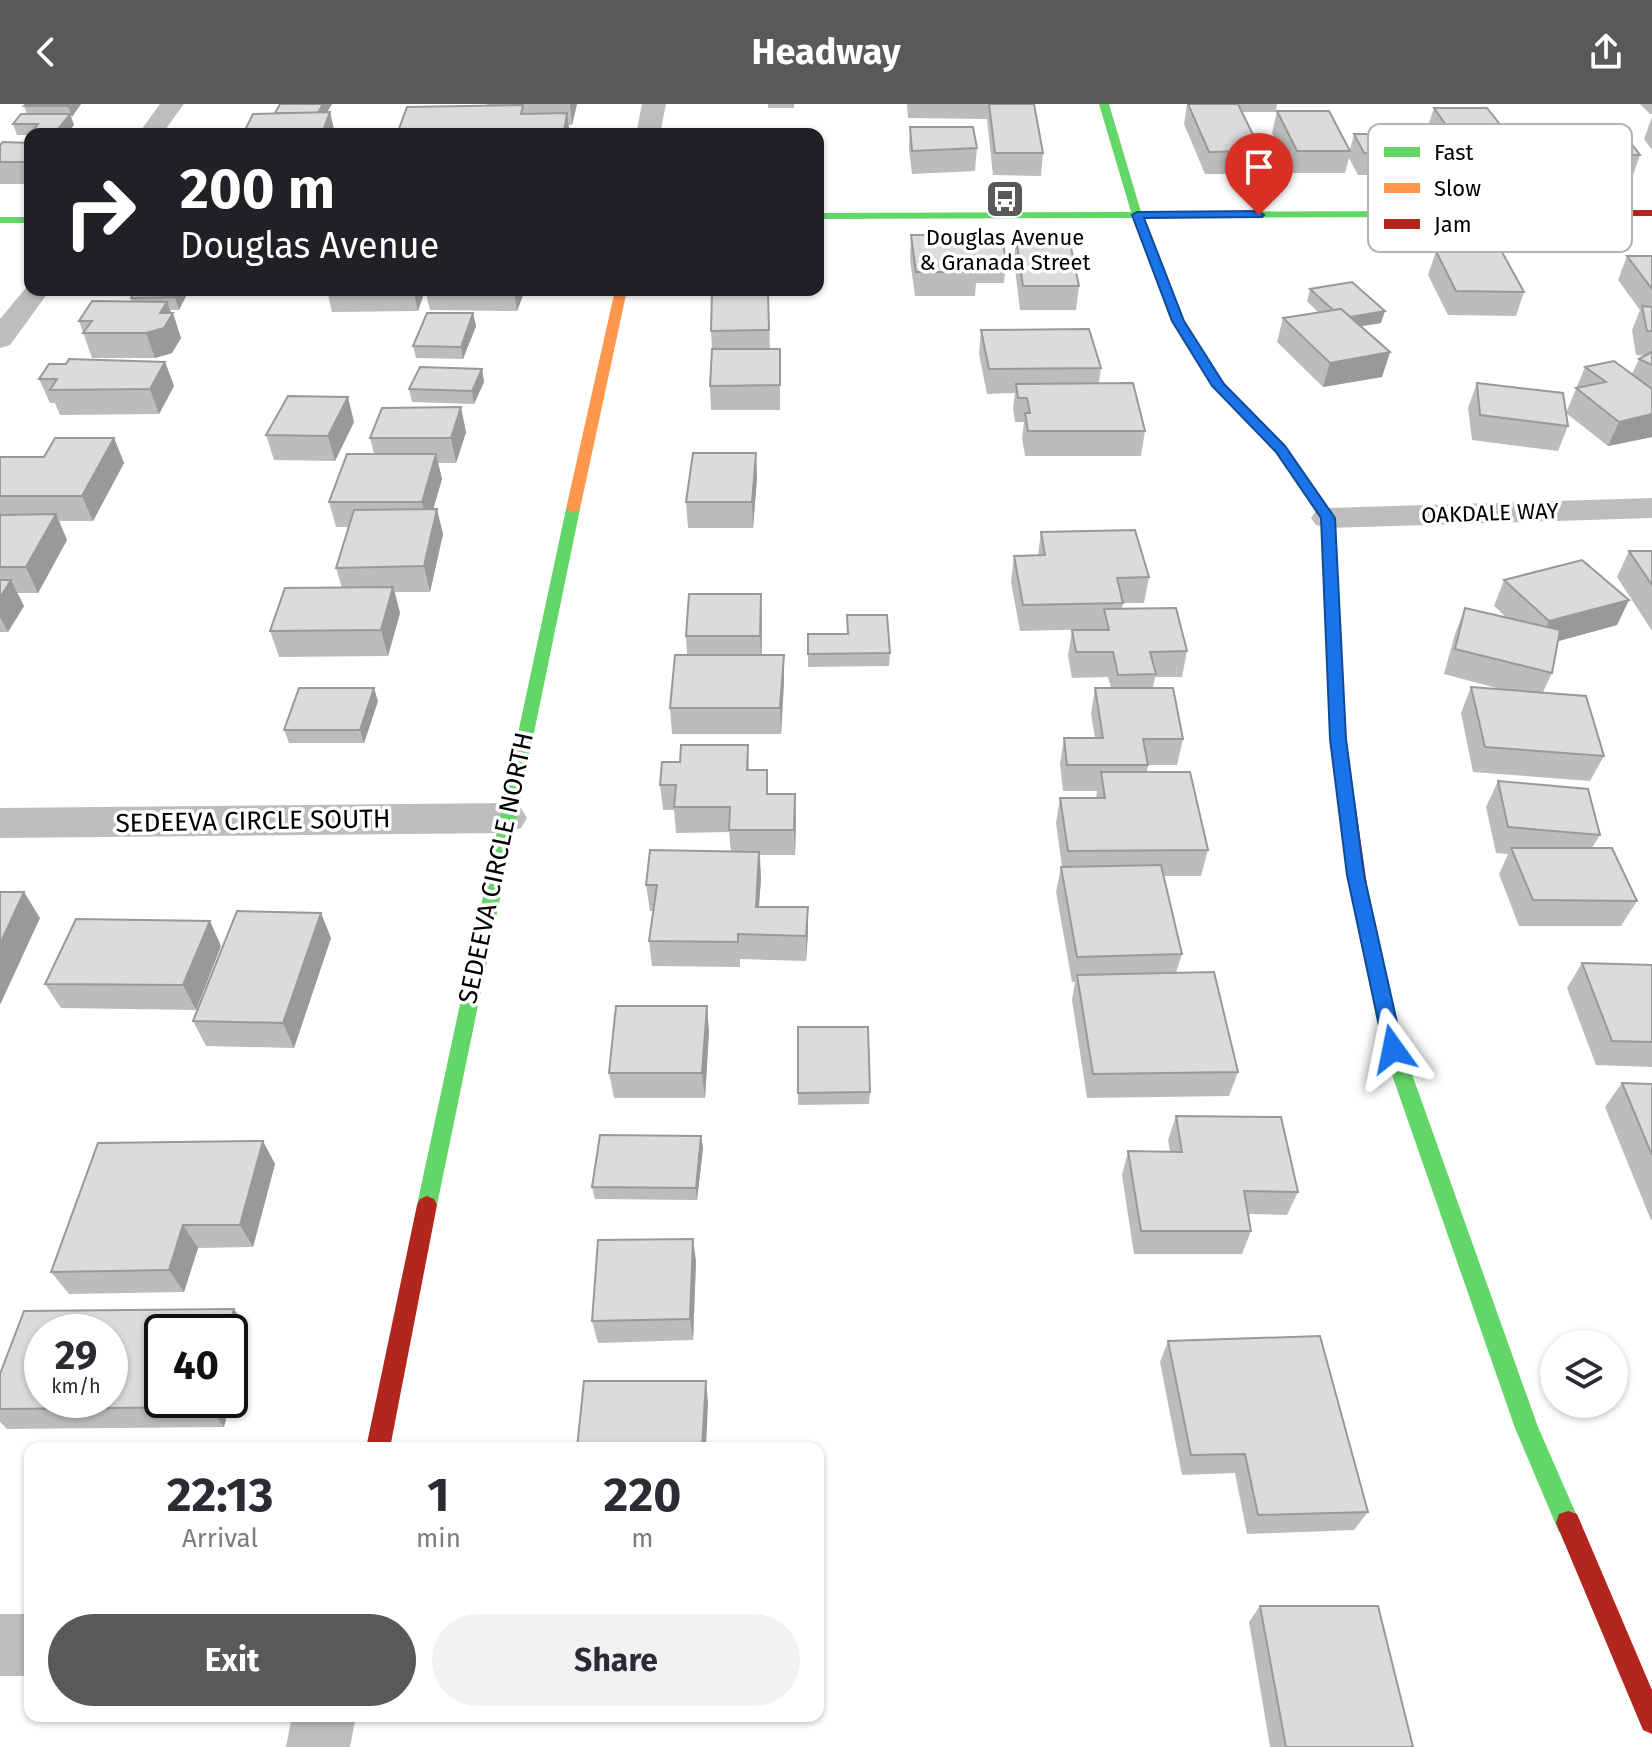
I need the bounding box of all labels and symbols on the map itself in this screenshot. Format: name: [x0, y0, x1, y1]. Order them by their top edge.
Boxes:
legend: [1368, 124, 1632, 252]
pin: [1225, 133, 1293, 215]
text: Fast: [1434, 139, 1474, 166]
text: Slow: [1434, 175, 1481, 202]
bus stop icon: Douglas Avenue & Granada Street: [984, 178, 1026, 220]
text: Jam: [1434, 211, 1472, 238]
place label: Douglas Avenue & Granada Street: [920, 224, 1091, 276]
street label: OAKDALE WAY: [1421, 497, 1559, 529]
street label: SEDEEVA CIRCLE NORTH: [452, 729, 540, 1007]
street label: SEDEEVA CIRCLE SOUTH: [115, 803, 391, 839]
position arrow: [1351, 1007, 1435, 1091]
speed limit sign: 40: [144, 1314, 248, 1418]

